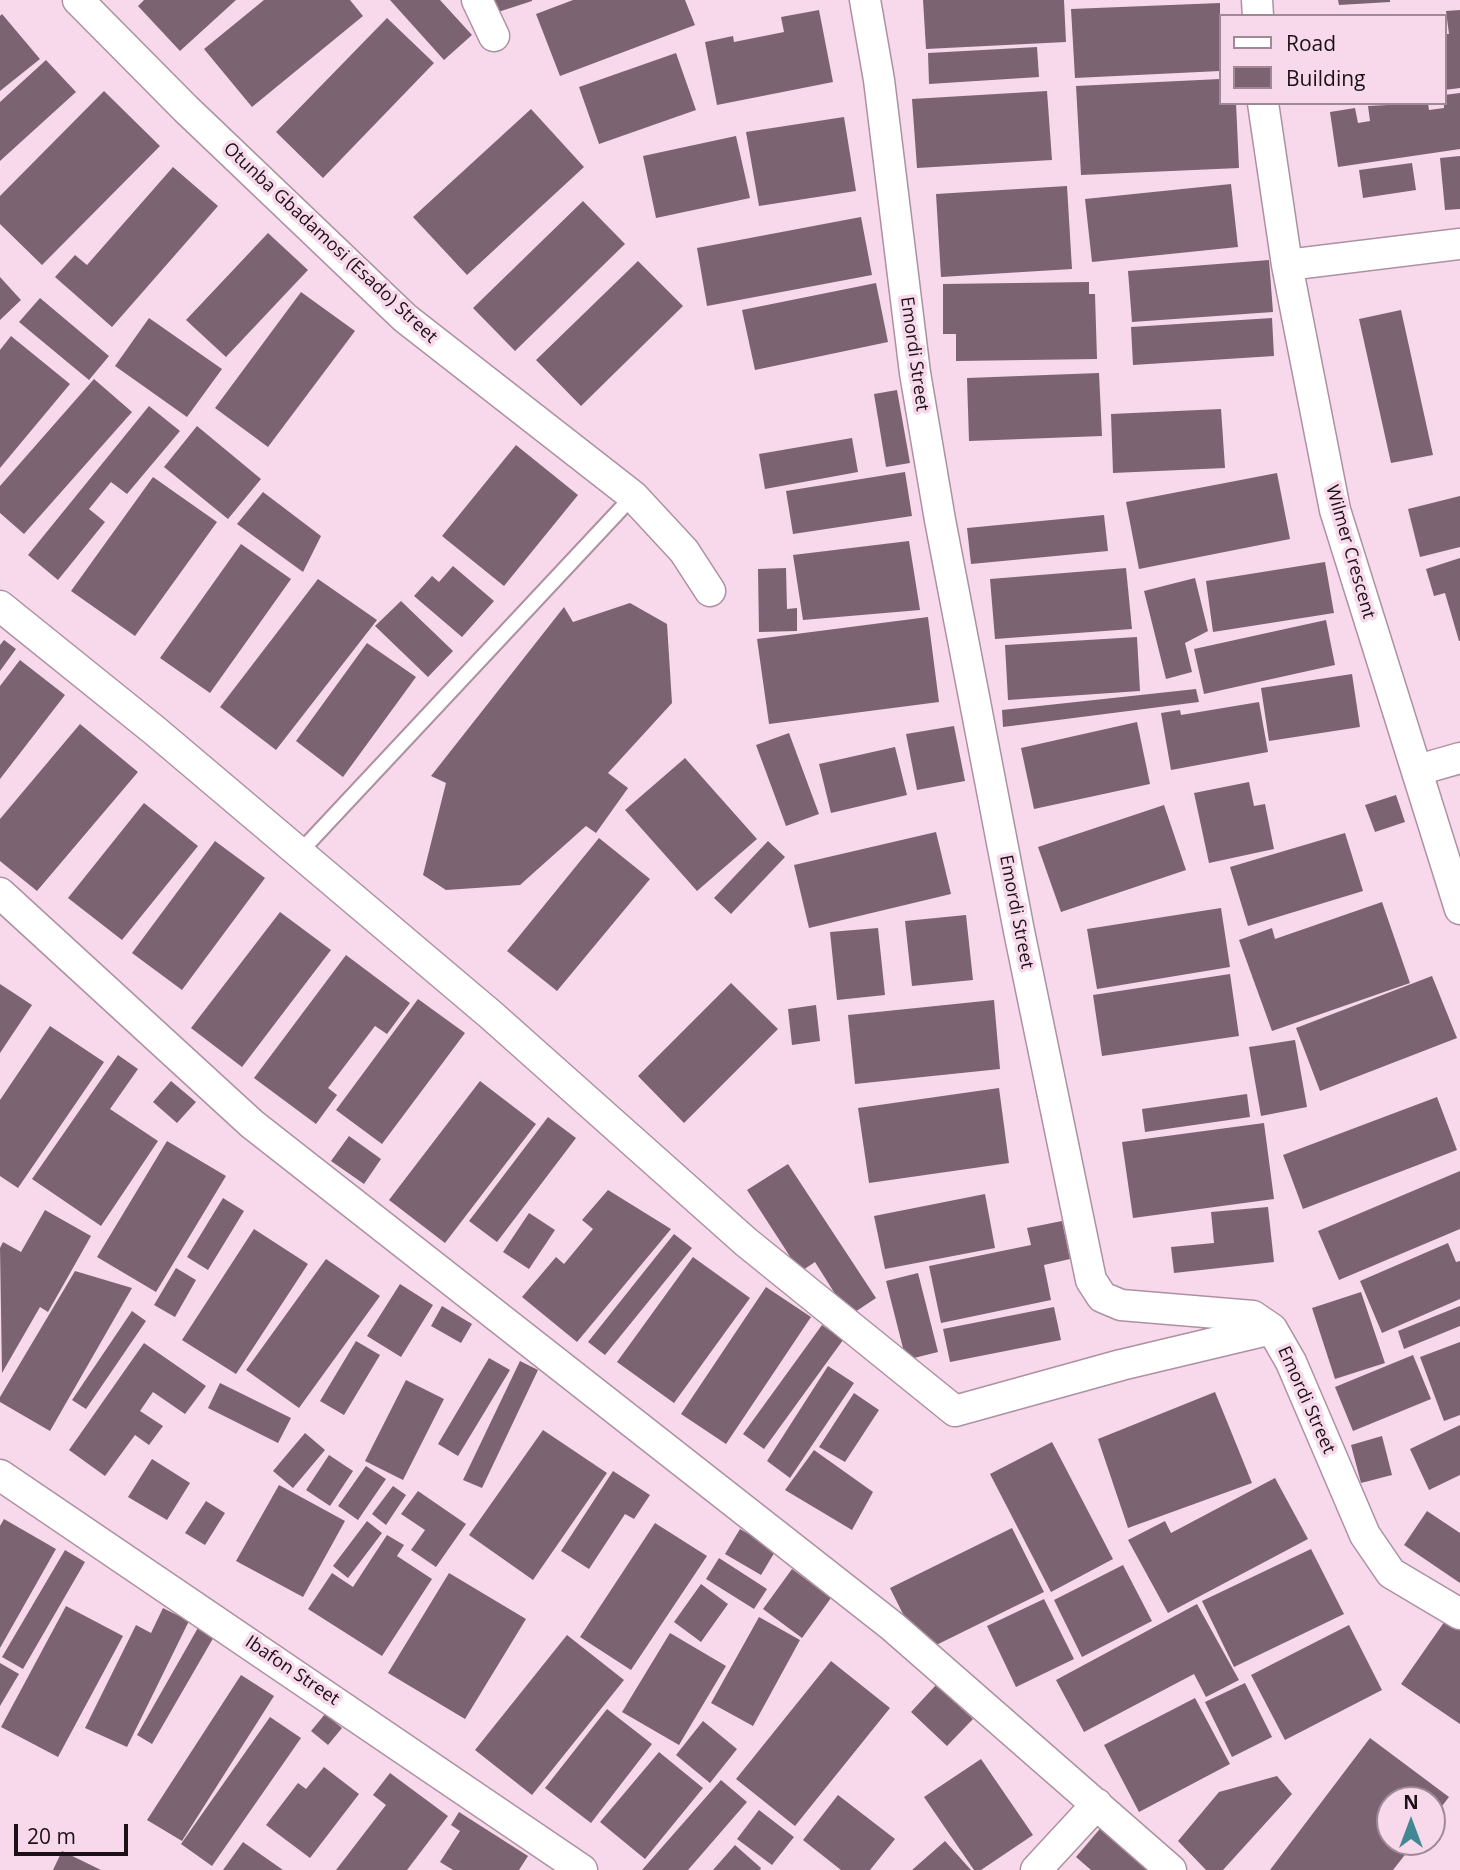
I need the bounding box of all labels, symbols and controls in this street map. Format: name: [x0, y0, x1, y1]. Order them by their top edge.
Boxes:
legend: [1218, 14, 1446, 105]
text: Road: [1286, 29, 1336, 57]
text: Building: [1286, 64, 1365, 92]
street label: Otunba Gbadamosi (Esado) Street: [219, 138, 441, 348]
street label: Emordi Street: [895, 295, 933, 413]
street label: Wilmer Crescent: [1321, 483, 1379, 621]
street label: Emordi Street: [994, 853, 1038, 971]
street label: Emordi Street: [1273, 1343, 1339, 1457]
street label: Ibafon Street: [241, 1632, 343, 1710]
north arrow: [1376, 1786, 1446, 1856]
text: N: [1403, 1789, 1419, 1815]
scale bar: [18, 1811, 131, 1855]
text: 20 m: [27, 1822, 76, 1850]

